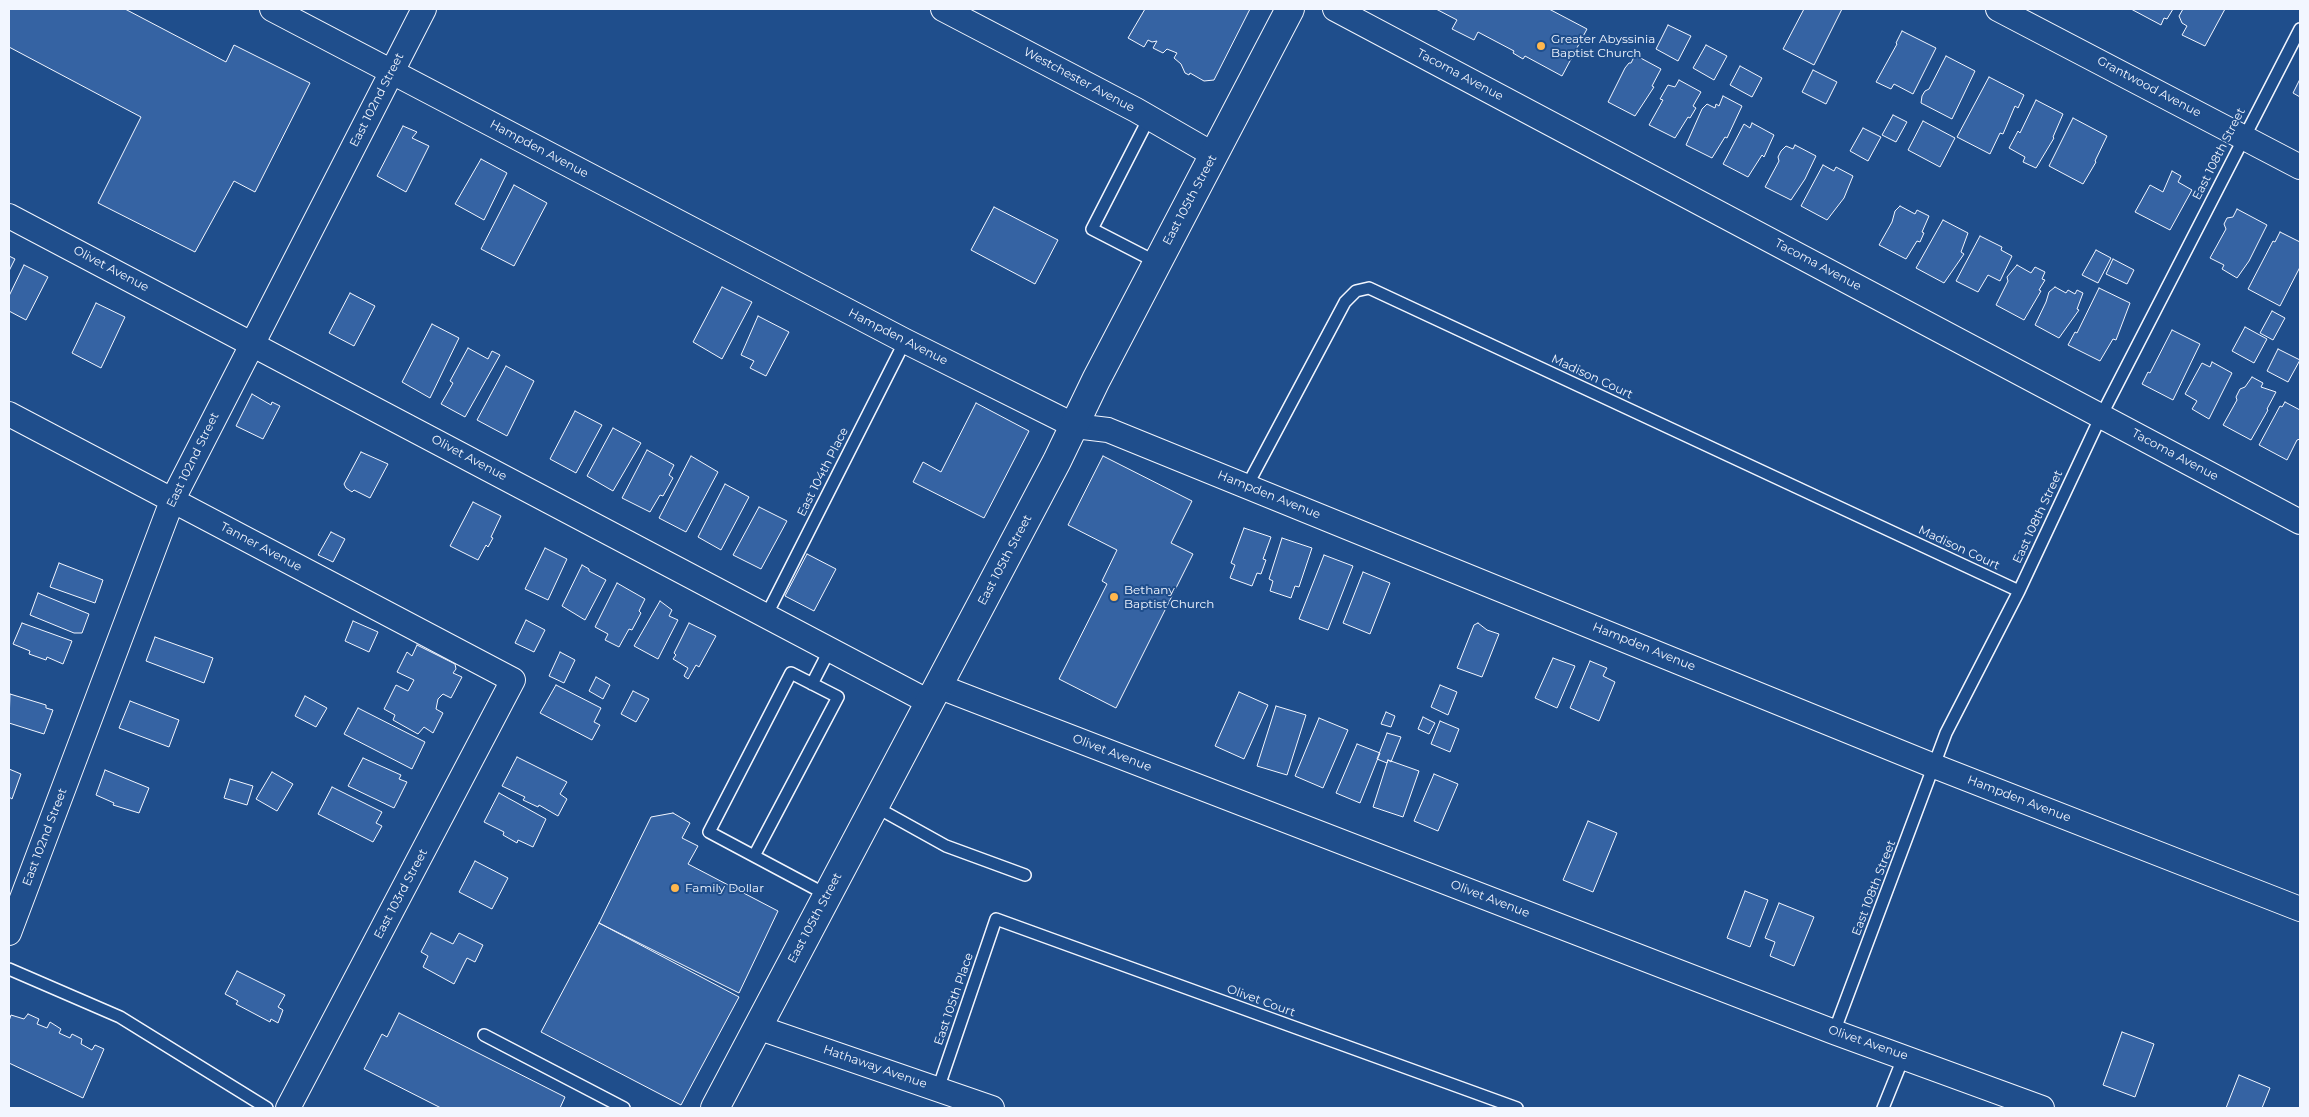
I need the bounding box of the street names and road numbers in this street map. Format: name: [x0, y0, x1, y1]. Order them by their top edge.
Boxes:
street label: Westchester Avenue: [1021, 45, 1137, 115]
street label: Tacoma Avenue: [1414, 46, 1506, 104]
street label: East 102nd Street: [347, 51, 407, 149]
street label: Grantwood Avenue: [2095, 54, 2203, 120]
street label: East 108th Street: [2190, 106, 2248, 202]
street label: Hampden Avenue: [487, 117, 591, 181]
street label: East 105th Street: [1160, 152, 1220, 248]
street label: Tacoma Avenue: [1772, 236, 1864, 294]
street label: Olivet Avenue: [71, 243, 151, 295]
street label: Hampden Avenue: [846, 306, 950, 368]
street label: Madison Court: [1549, 352, 1635, 402]
street label: East 102nd Street: [164, 410, 222, 510]
street label: East 104th Place: [794, 425, 852, 519]
street label: Tacoma Avenue: [2129, 426, 2221, 484]
street label: Olivet Avenue: [429, 432, 509, 484]
street label: Hampden Avenue: [1215, 468, 1323, 522]
street label: East 108th Street: [2010, 468, 2066, 566]
street label: East 105th Street: [975, 512, 1035, 608]
street label: Tanner Avenue: [218, 519, 304, 575]
street label: Madison Court: [1916, 523, 2002, 573]
street label: Hampden Avenue: [1590, 620, 1698, 674]
street label: Olivet Avenue: [1070, 731, 1154, 775]
street label: Hampden Avenue: [1965, 773, 2073, 825]
street label: East 102nd Street: [20, 786, 70, 888]
street label: East 108th Street: [1849, 838, 1899, 938]
street label: East 103rd Street: [371, 846, 431, 942]
street label: East 105th Street: [785, 870, 845, 966]
street label: Olivet Avenue: [1448, 877, 1532, 921]
street label: East 105th Place: [931, 951, 977, 1047]
street label: Olivet Court: [1225, 982, 1297, 1020]
street label: Olivet Avenue: [1826, 1023, 1910, 1063]
street label: Hathaway Avenue: [821, 1042, 929, 1092]

